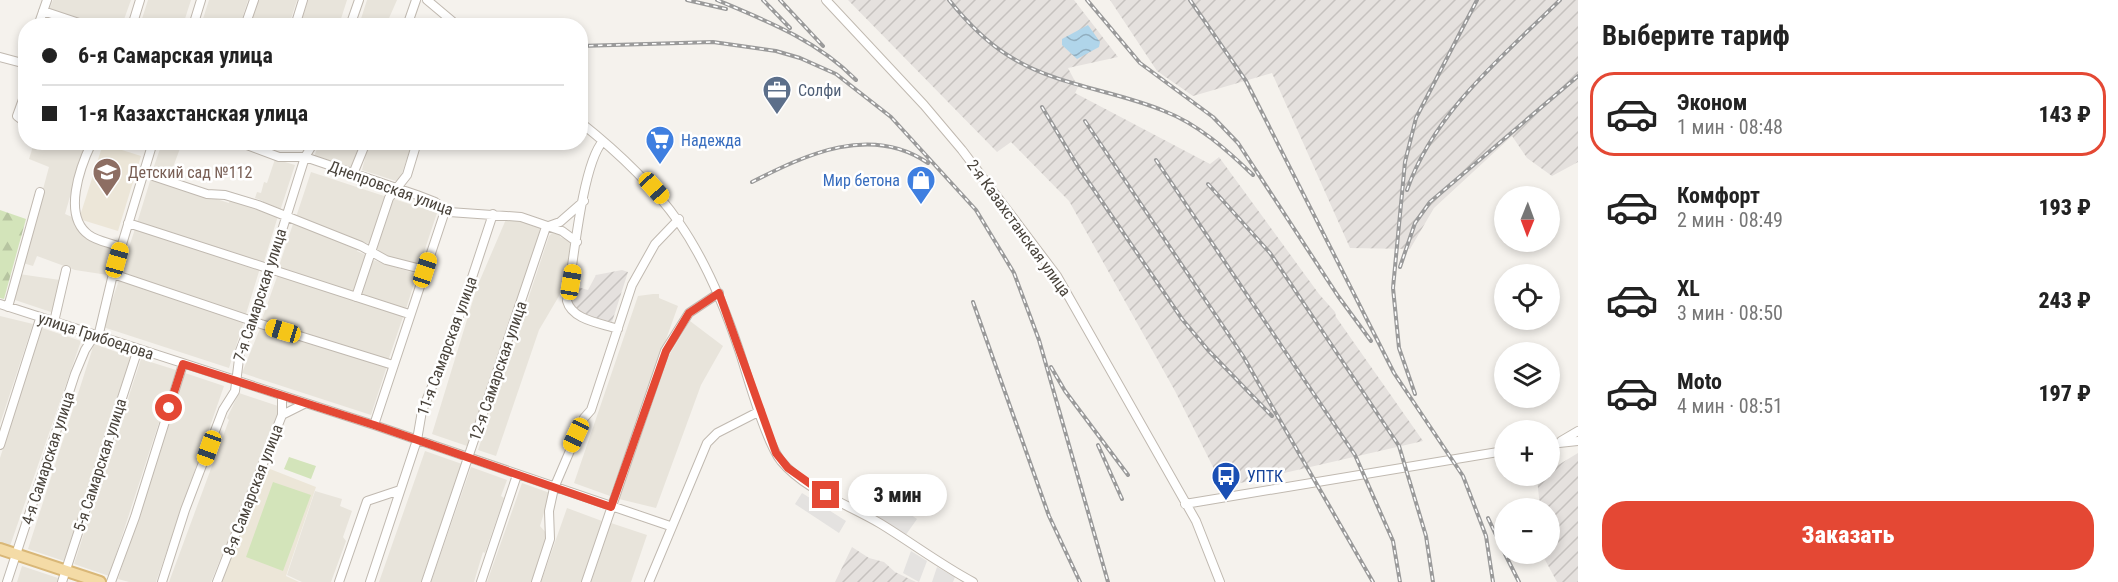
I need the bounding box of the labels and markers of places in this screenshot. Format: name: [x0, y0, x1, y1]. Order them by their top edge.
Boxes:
office icon: Солфи: [761, 74, 793, 116]
place label: Солфи: [798, 81, 841, 100]
supermarket icon: Надежда: [644, 124, 676, 166]
place label: Надежда: [681, 131, 742, 150]
school or university icon: Детский сад №112: [91, 156, 123, 198]
place label: Детский сад №112: [128, 163, 252, 182]
shop icon: Мир бетона: [905, 164, 937, 206]
place label: Мир бетона: [823, 171, 900, 190]
bus stop icon: УПТК: [1210, 460, 1242, 502]
place label: УПТК: [1247, 467, 1283, 486]

